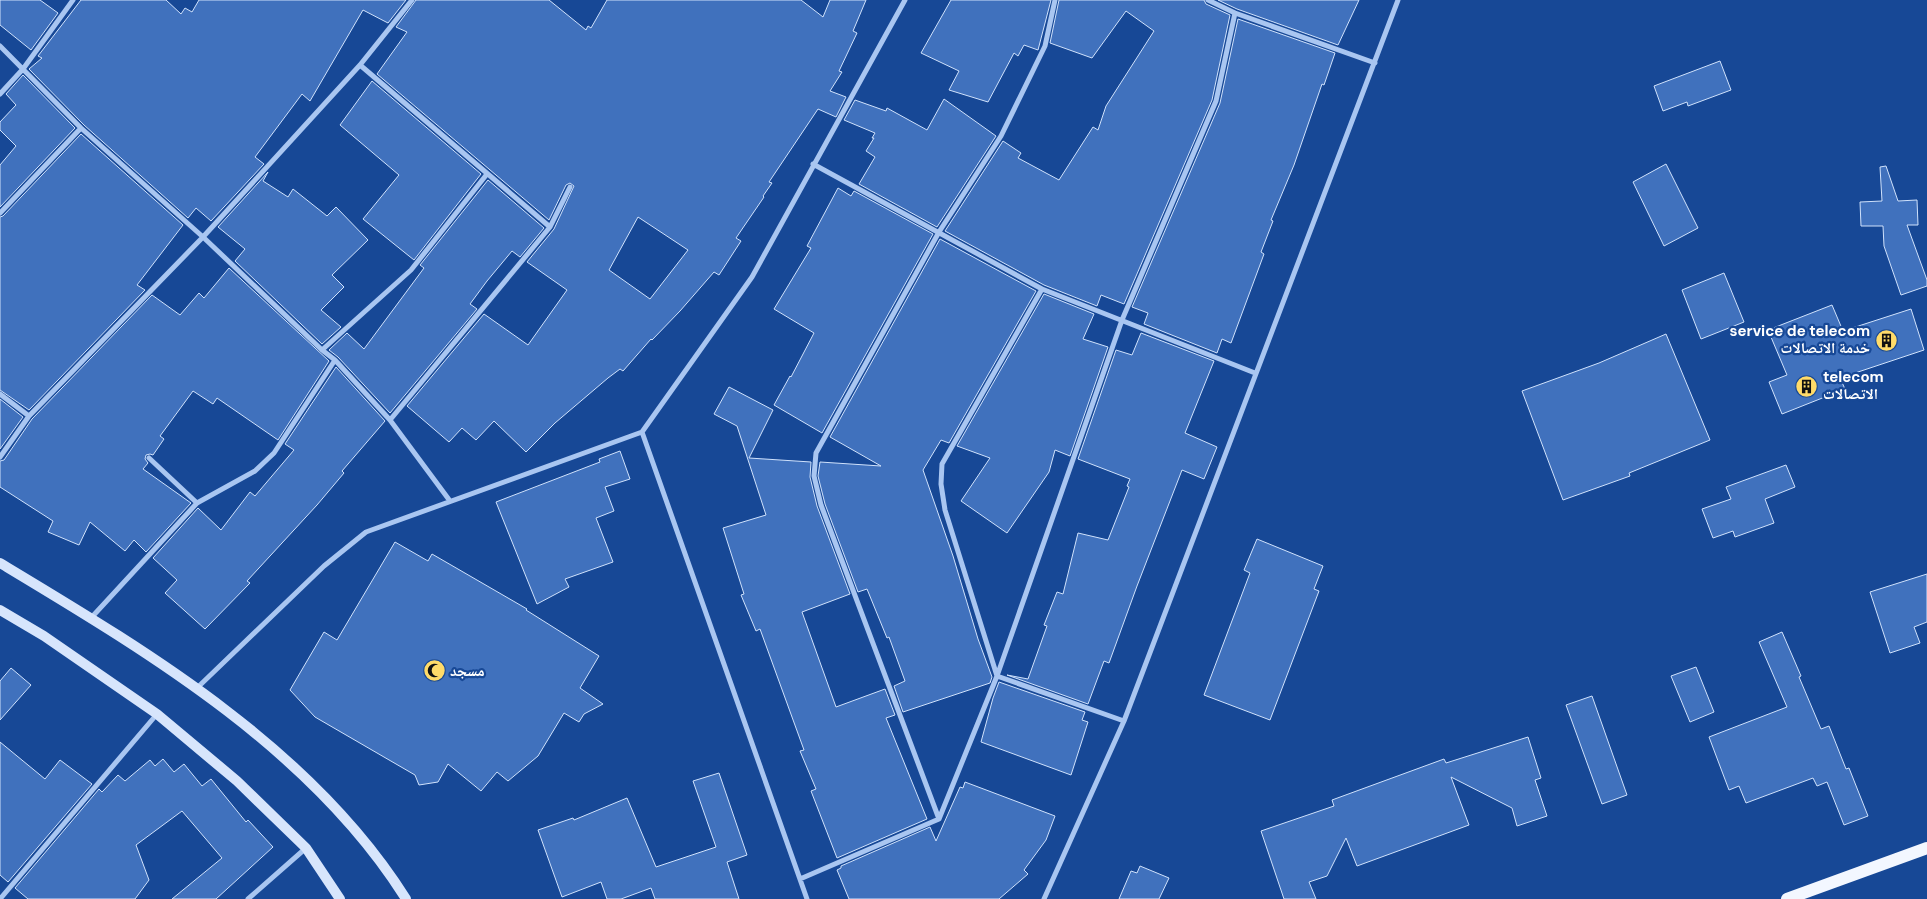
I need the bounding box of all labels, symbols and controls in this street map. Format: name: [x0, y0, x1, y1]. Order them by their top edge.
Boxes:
place label: service de telecom خدمة الاتصالات: [1729, 321, 1870, 358]
building icon: service de telecom خدمة الاتصالات: [1874, 328, 1898, 352]
place label: telecom الاتصالات: [1823, 367, 1884, 404]
building icon: telecom الاتصالات: [1795, 374, 1819, 398]
mosque icon: مسجد: [422, 659, 446, 683]
place label: مسجد: [450, 661, 485, 681]

